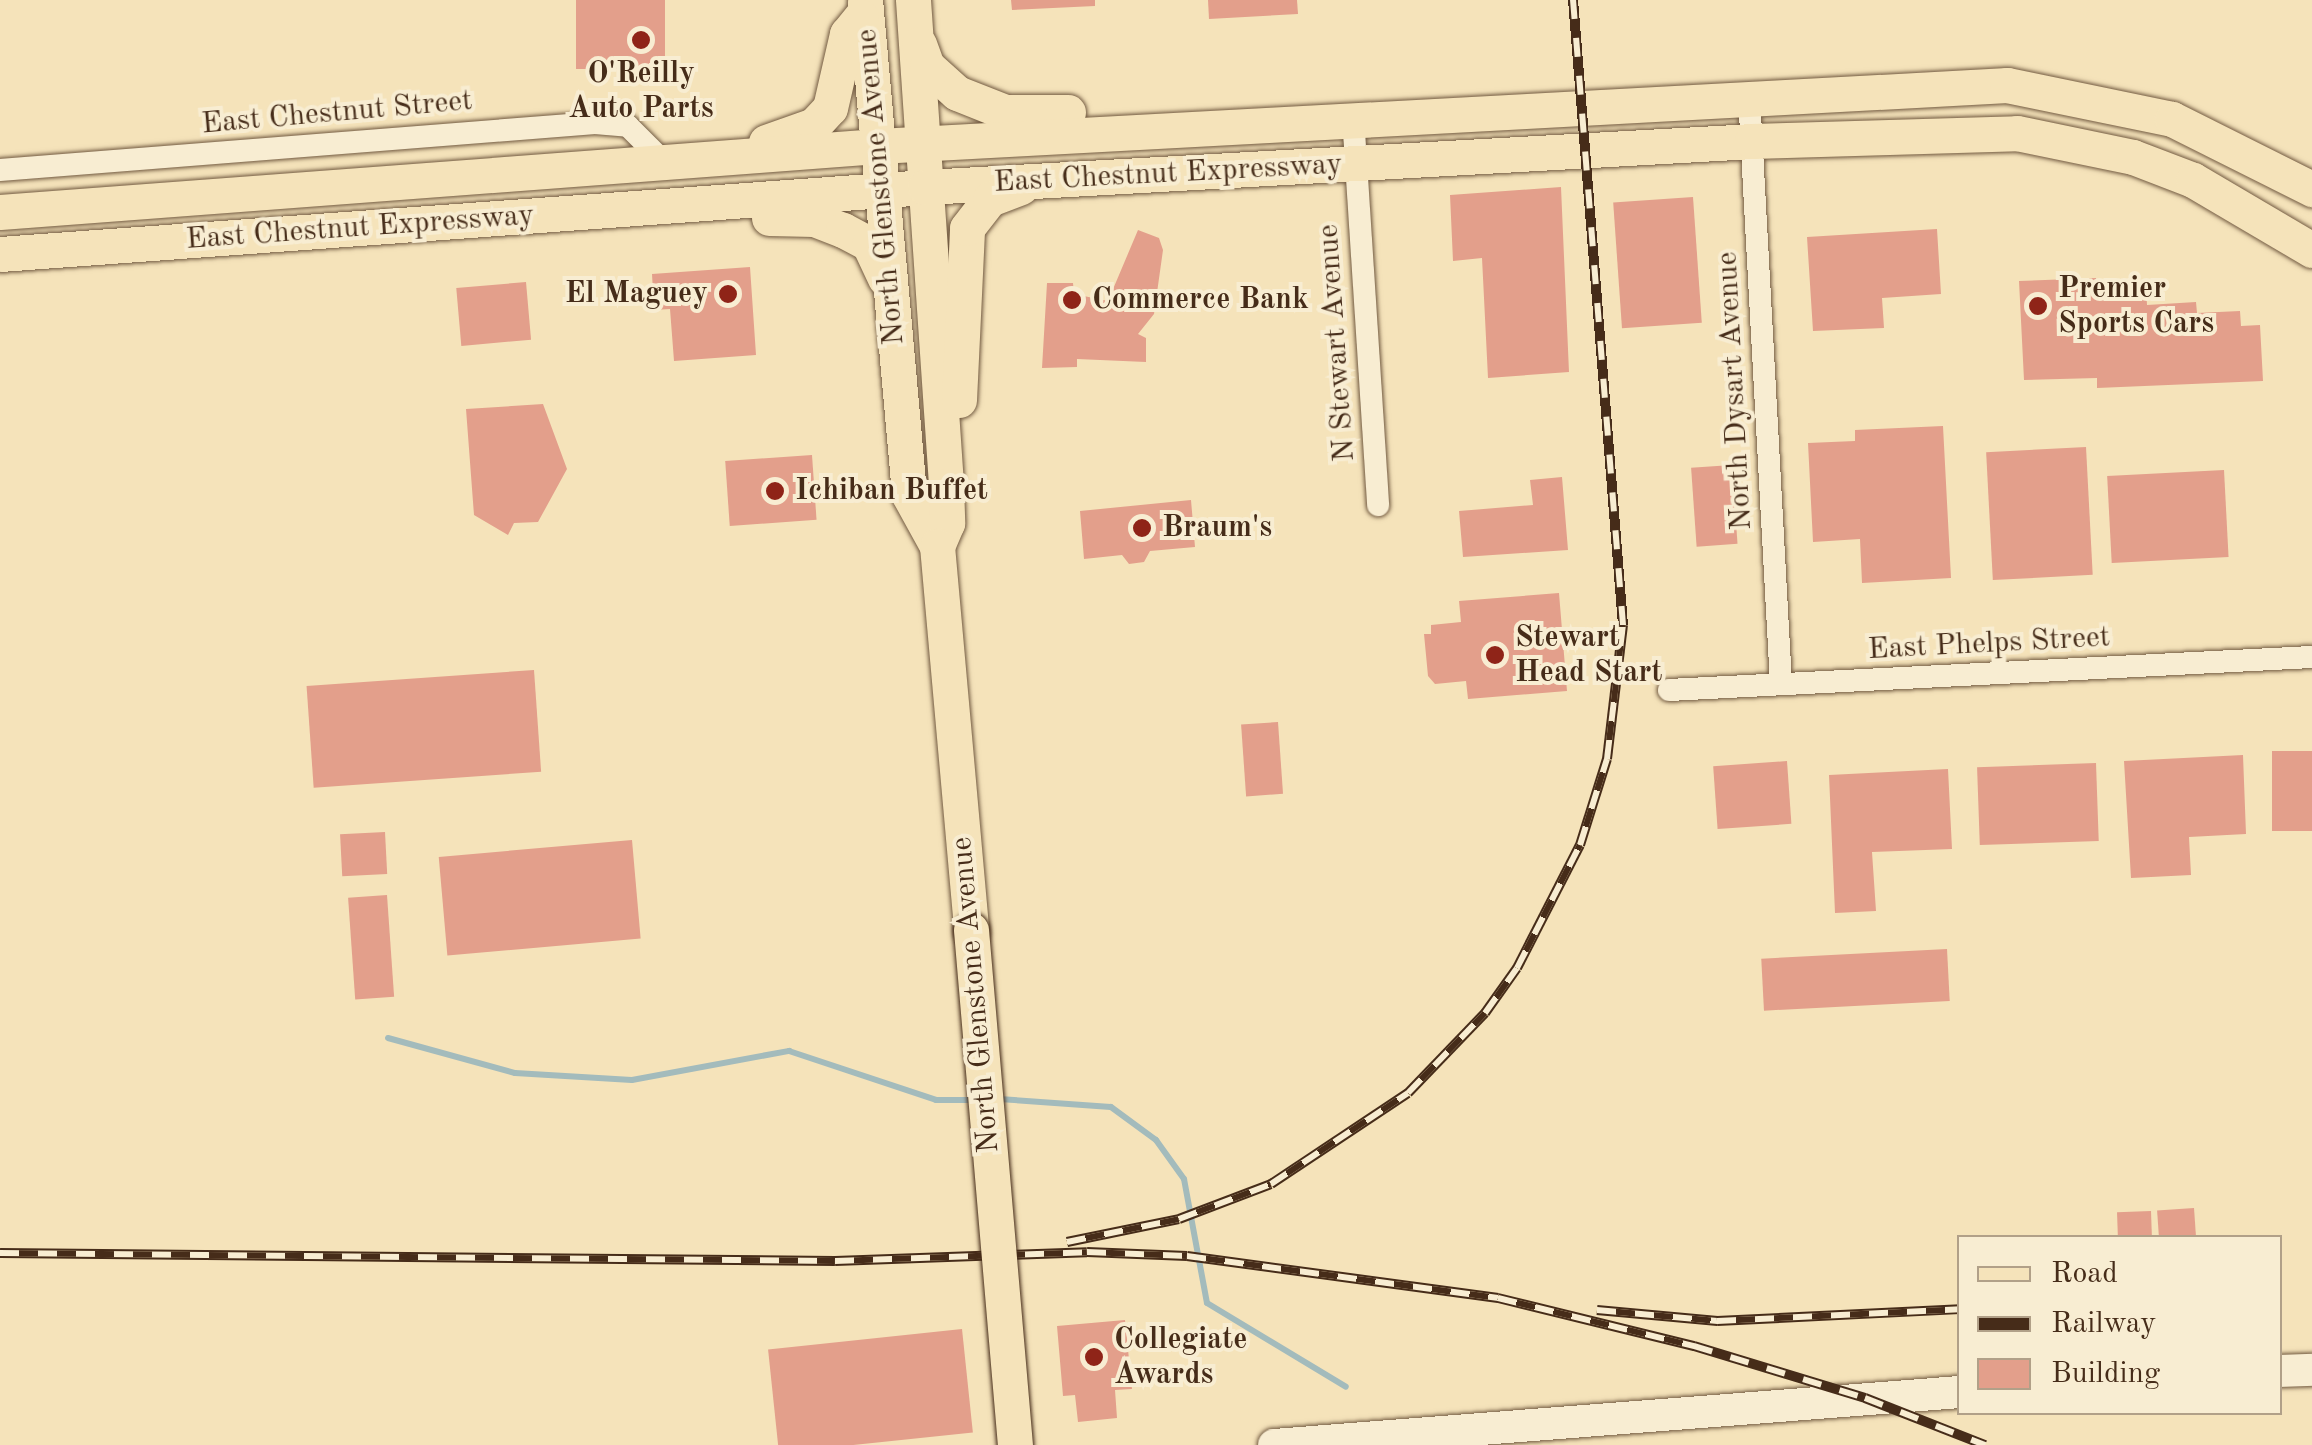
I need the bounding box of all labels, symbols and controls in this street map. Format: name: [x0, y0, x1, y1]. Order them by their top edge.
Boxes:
street label: North Glenstone Avenue: [849, 27, 913, 347]
marker: O'Reilly Auto Parts: [630, 29, 652, 51]
place label: O'Reilly Auto Parts: [568, 56, 714, 126]
street label: East Chestnut Street: [200, 83, 474, 143]
street label: East Chestnut Expressway: [993, 147, 1343, 201]
street label: East Chestnut Expressway: [185, 198, 535, 258]
street label: N Stewart Avenue: [1311, 223, 1363, 463]
street label: North Dysart Avenue: [1710, 251, 1760, 531]
place label: Premier Sports Cars: [2058, 271, 2214, 342]
place label: El Maguey: [565, 276, 708, 312]
place label: Commerce Bank: [1092, 282, 1309, 318]
marker: El Maguey: [717, 283, 739, 305]
marker: Commerce Bank: [1061, 289, 1083, 311]
marker: Premier Sports Cars: [2027, 295, 2049, 317]
place label: Ichiban Buffet: [795, 473, 988, 509]
marker: Ichiban Buffet: [764, 480, 786, 502]
place label: Braum's: [1162, 510, 1272, 546]
marker: Braum's: [1131, 517, 1153, 539]
place label: Stewart Head Start: [1515, 620, 1662, 690]
street label: East Phelps Street: [1867, 620, 2111, 668]
marker: Stewart Head Start: [1484, 644, 1506, 666]
street label: North Glenstone Avenue: [944, 835, 1008, 1155]
legend: [1957, 1235, 2282, 1415]
text: Road: [2051, 1259, 2118, 1289]
text: Railway: [2051, 1309, 2156, 1339]
place label: Collegiate Awards: [1114, 1322, 1247, 1392]
marker: Collegiate Awards: [1083, 1346, 1105, 1368]
text: Building: [2051, 1359, 2160, 1389]

